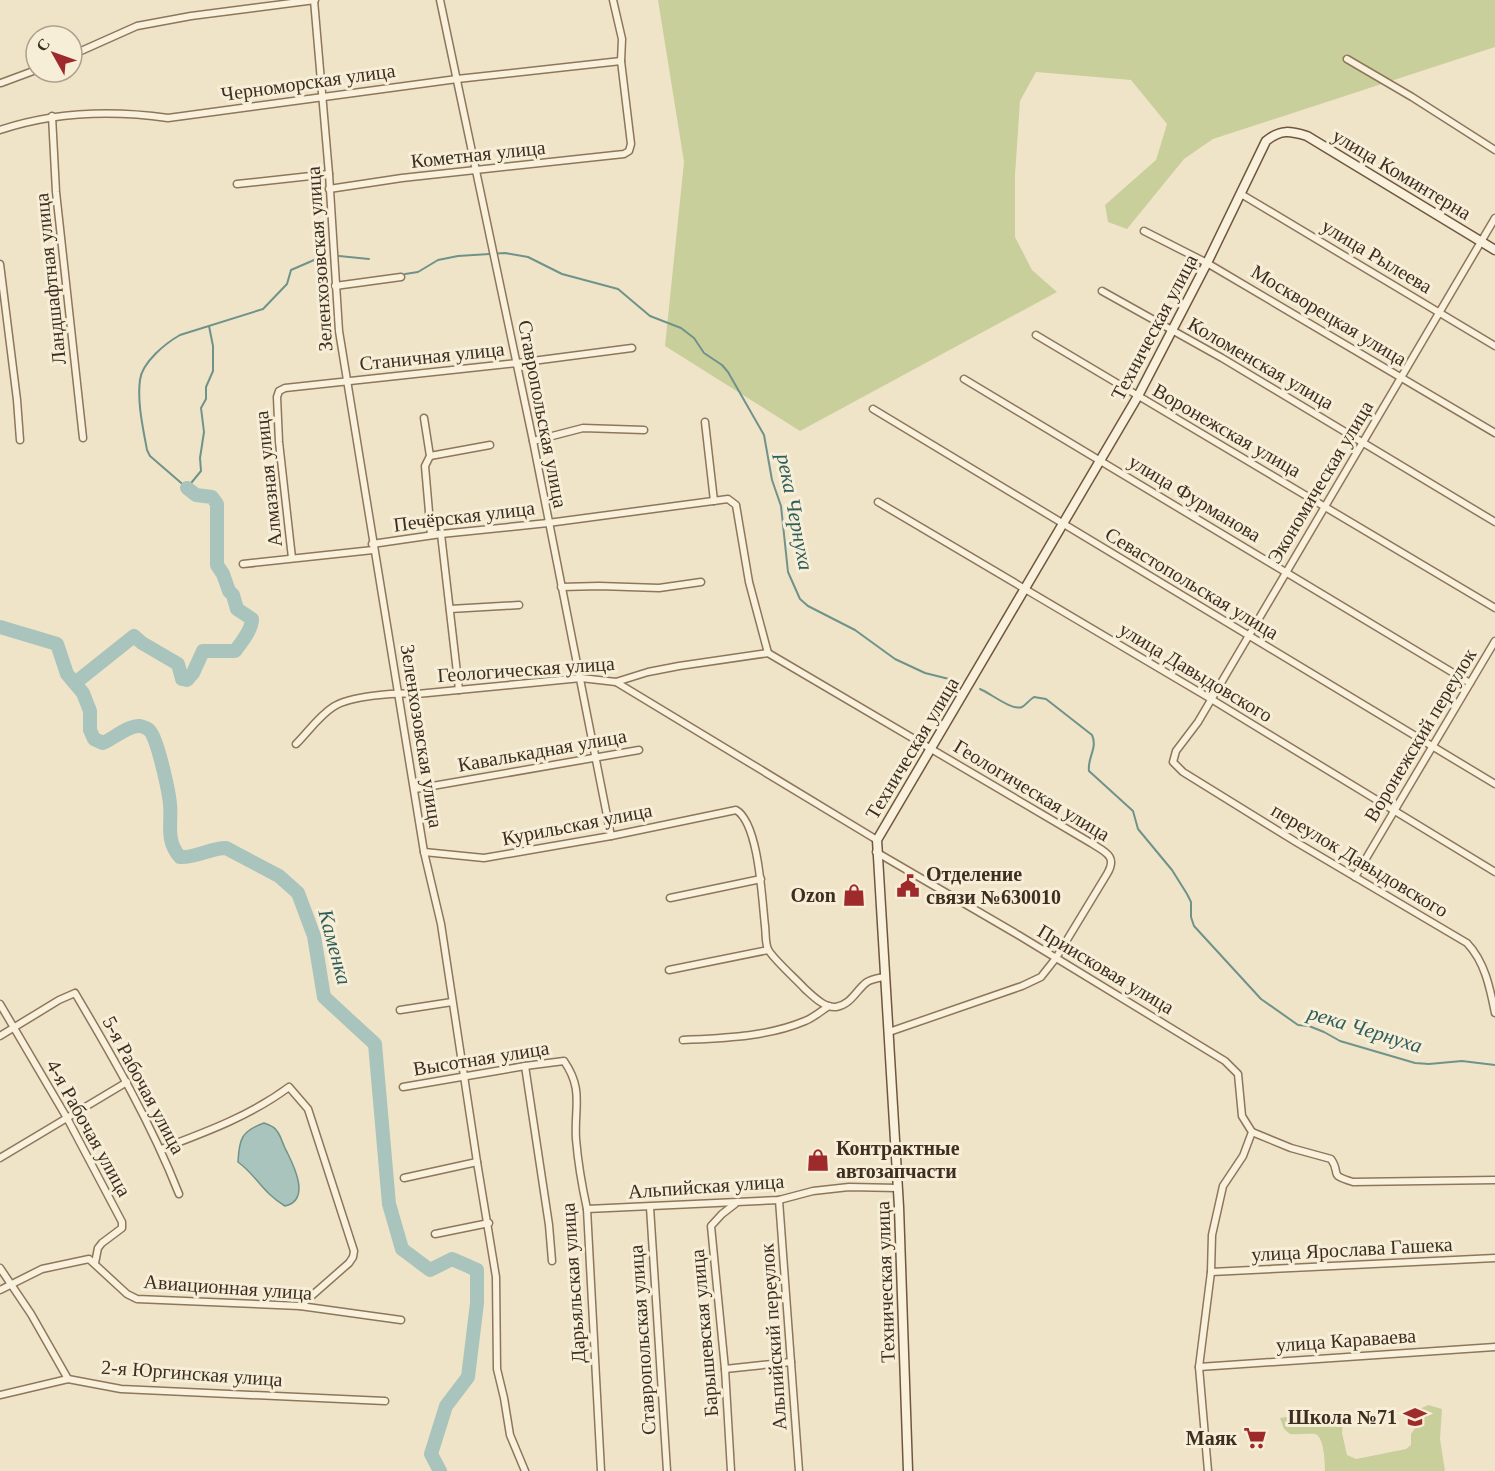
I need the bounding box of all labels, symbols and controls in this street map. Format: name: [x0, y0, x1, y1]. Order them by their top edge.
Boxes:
north arrow: [24, 24, 84, 84]
text: С: [33, 35, 53, 55]
street label: Черноморская улица: [220, 59, 397, 106]
street label: улица Коминтерна: [1328, 124, 1475, 225]
street label: Кометная улица: [410, 136, 547, 173]
street label: Зеленхозовская улица: [302, 165, 337, 352]
street label: Ландшафтная улица: [30, 192, 71, 366]
street label: улица Рылеева: [1317, 214, 1436, 298]
street label: Техническая улица: [1106, 250, 1203, 404]
street label: Москворецкая улица: [1247, 260, 1411, 371]
street label: Коломенская улица: [1184, 312, 1338, 415]
street label: Ставропольская улица: [513, 318, 572, 510]
street label: Станичная улица: [358, 337, 506, 376]
street label: Воронежская улица: [1149, 379, 1305, 482]
street label: Экономическая улица: [1263, 397, 1378, 568]
street label: Алмазная улица: [250, 410, 287, 548]
water label: река Чернуха: [772, 450, 818, 572]
street label: улица Фурманова: [1125, 450, 1265, 547]
street label: Печёрская улица: [392, 496, 536, 537]
street label: Севастопольская улица: [1101, 523, 1283, 644]
street label: улица Давыдовского: [1115, 618, 1276, 727]
street label: Зеленхозовская улица: [396, 643, 447, 830]
street label: Воронежский переулок: [1360, 644, 1481, 826]
street label: Геологическая улица: [437, 652, 616, 687]
street label: Техническая улица: [861, 673, 964, 823]
street label: Кавалькадная улица: [456, 724, 628, 777]
street label: Геологическая улица: [950, 735, 1114, 846]
street label: Курильская улица: [500, 799, 654, 850]
street label: переулок Давыдовского: [1267, 799, 1452, 922]
place label: Отделение связи №630010: [926, 863, 1061, 908]
public building icon: Отделение связи №630010: [895, 873, 921, 899]
shop icon: Ozon: [841, 882, 867, 908]
place label: Ozon: [790, 884, 836, 906]
water label: Каменка: [313, 906, 357, 987]
street label: Приисковая улица: [1033, 920, 1178, 1019]
water label: река Чернуха: [1303, 1000, 1425, 1058]
street label: 5-я Рабочая улица: [97, 1012, 190, 1158]
street label: Высотная улица: [411, 1036, 551, 1081]
street label: 4-я Рабочая улица: [41, 1056, 136, 1201]
place label: Контрактные автозапчасти: [836, 1137, 960, 1182]
shop icon: Контрактные автозапчасти: [805, 1147, 831, 1173]
street label: Альпийская улица: [627, 1170, 785, 1203]
street label: Техническая улица: [871, 1201, 900, 1363]
street label: Дарьяльская улица: [556, 1202, 591, 1364]
street label: улица Ярослава Гашека: [1251, 1233, 1453, 1266]
street label: Альпийский переулок: [755, 1242, 792, 1431]
street label: Ставропольская улица: [624, 1244, 661, 1436]
street label: Барышевская улица: [686, 1248, 723, 1418]
street label: Авиационная улица: [143, 1270, 313, 1305]
street label: улица Караваева: [1275, 1324, 1417, 1357]
street label: 2-я Юргинская улица: [100, 1356, 284, 1391]
school or university icon: Школа №71: [1402, 1404, 1428, 1430]
place label: Школа №71: [1288, 1406, 1397, 1428]
supermarket icon: Маяк: [1242, 1425, 1268, 1451]
place label: Маяк: [1186, 1427, 1237, 1449]

